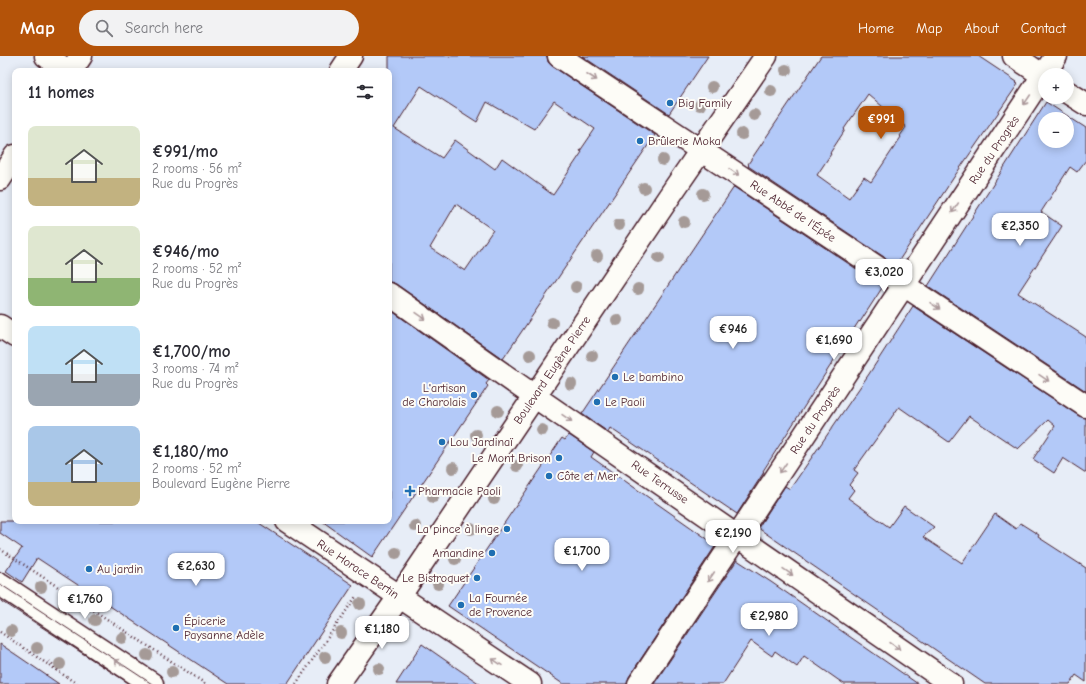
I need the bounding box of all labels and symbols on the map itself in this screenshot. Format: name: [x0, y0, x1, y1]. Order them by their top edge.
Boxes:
one-way arrow: [586, 74, 598, 82]
one-way arrow: [1023, 94, 1031, 105]
place label: Big Family: [678, 96, 732, 110]
marker: Big Family: [665, 98, 675, 108]
pin: €991: [857, 106, 905, 140]
street label: Rue du Progrès: [966, 113, 1022, 187]
place label: Brûlerie Moka: [648, 134, 721, 148]
marker: Brûlerie Moka: [635, 136, 645, 146]
one-way arrow: [728, 168, 739, 176]
street label: Rue Abbé de l'Épée: [748, 177, 838, 245]
one-way arrow: [951, 203, 959, 214]
pin: €2,350: [987, 213, 1053, 247]
pin: €3,020: [851, 259, 917, 293]
one-way arrow: [930, 302, 941, 310]
one-way arrow: [415, 312, 426, 320]
street label: Boulevard Eugène Pierre: [511, 313, 593, 427]
pin: €946: [709, 316, 757, 350]
pin: €1,690: [801, 327, 867, 361]
place label: Le bambino: [623, 370, 683, 384]
marker: Le bambino: [610, 372, 620, 382]
one-way arrow: [1038, 374, 1049, 382]
place label: L'artisan de Charolais: [402, 381, 466, 409]
street label: Rue du Progrès: [787, 383, 843, 457]
marker: L'artisan de Charolais: [469, 390, 479, 400]
place label: Le Paoli: [605, 395, 645, 409]
marker: Le Paoli: [592, 397, 602, 407]
one-way arrow: [561, 414, 572, 422]
place label: Lou Jardinaï: [450, 435, 513, 449]
marker: Lou Jardinaï: [437, 437, 447, 447]
place label: Le Mont Brison: [472, 451, 551, 465]
marker: Le Mont Brison: [554, 453, 564, 463]
street label: Rue Terrusse: [629, 457, 691, 507]
one-way arrow: [778, 463, 787, 474]
place label: Côte et Mer: [557, 469, 618, 483]
marker: Côte et Mer: [544, 471, 554, 481]
place label: Pharmacie Paoli: [418, 484, 501, 498]
marker: Pharmacie Paoli: [405, 486, 415, 496]
pin: €2,190: [700, 520, 766, 554]
place label: La pince à linge: [417, 522, 499, 536]
marker: La pince à linge: [502, 524, 512, 534]
street label: Rue Horace Bertin: [314, 536, 402, 602]
pin: €1,700: [549, 538, 615, 572]
place label: Amandine: [433, 546, 484, 560]
marker: Amandine: [487, 548, 497, 558]
pin: €2,630: [163, 553, 229, 587]
place label: Au jardin: [97, 562, 143, 576]
marker: Au jardin: [84, 564, 94, 574]
one-way arrow: [783, 568, 794, 576]
place label: Le Bistroquet: [402, 571, 470, 585]
one-way arrow: [707, 571, 715, 582]
marker: Le Bistroquet: [472, 573, 482, 583]
pin: €1,760: [52, 586, 118, 620]
place label: La Fournée de Provence: [469, 591, 532, 619]
marker: La Fournée de Provence: [456, 600, 466, 610]
pin: €2,980: [736, 603, 802, 637]
place label: Épicerie Paysanne Adèle: [184, 614, 264, 642]
pin: €1,180: [349, 616, 415, 650]
marker: Épicerie Paysanne Adèle: [171, 623, 181, 633]
one-way arrow: [890, 642, 901, 650]
one-way arrow: [113, 658, 125, 666]
one-way arrow: [492, 658, 503, 666]

